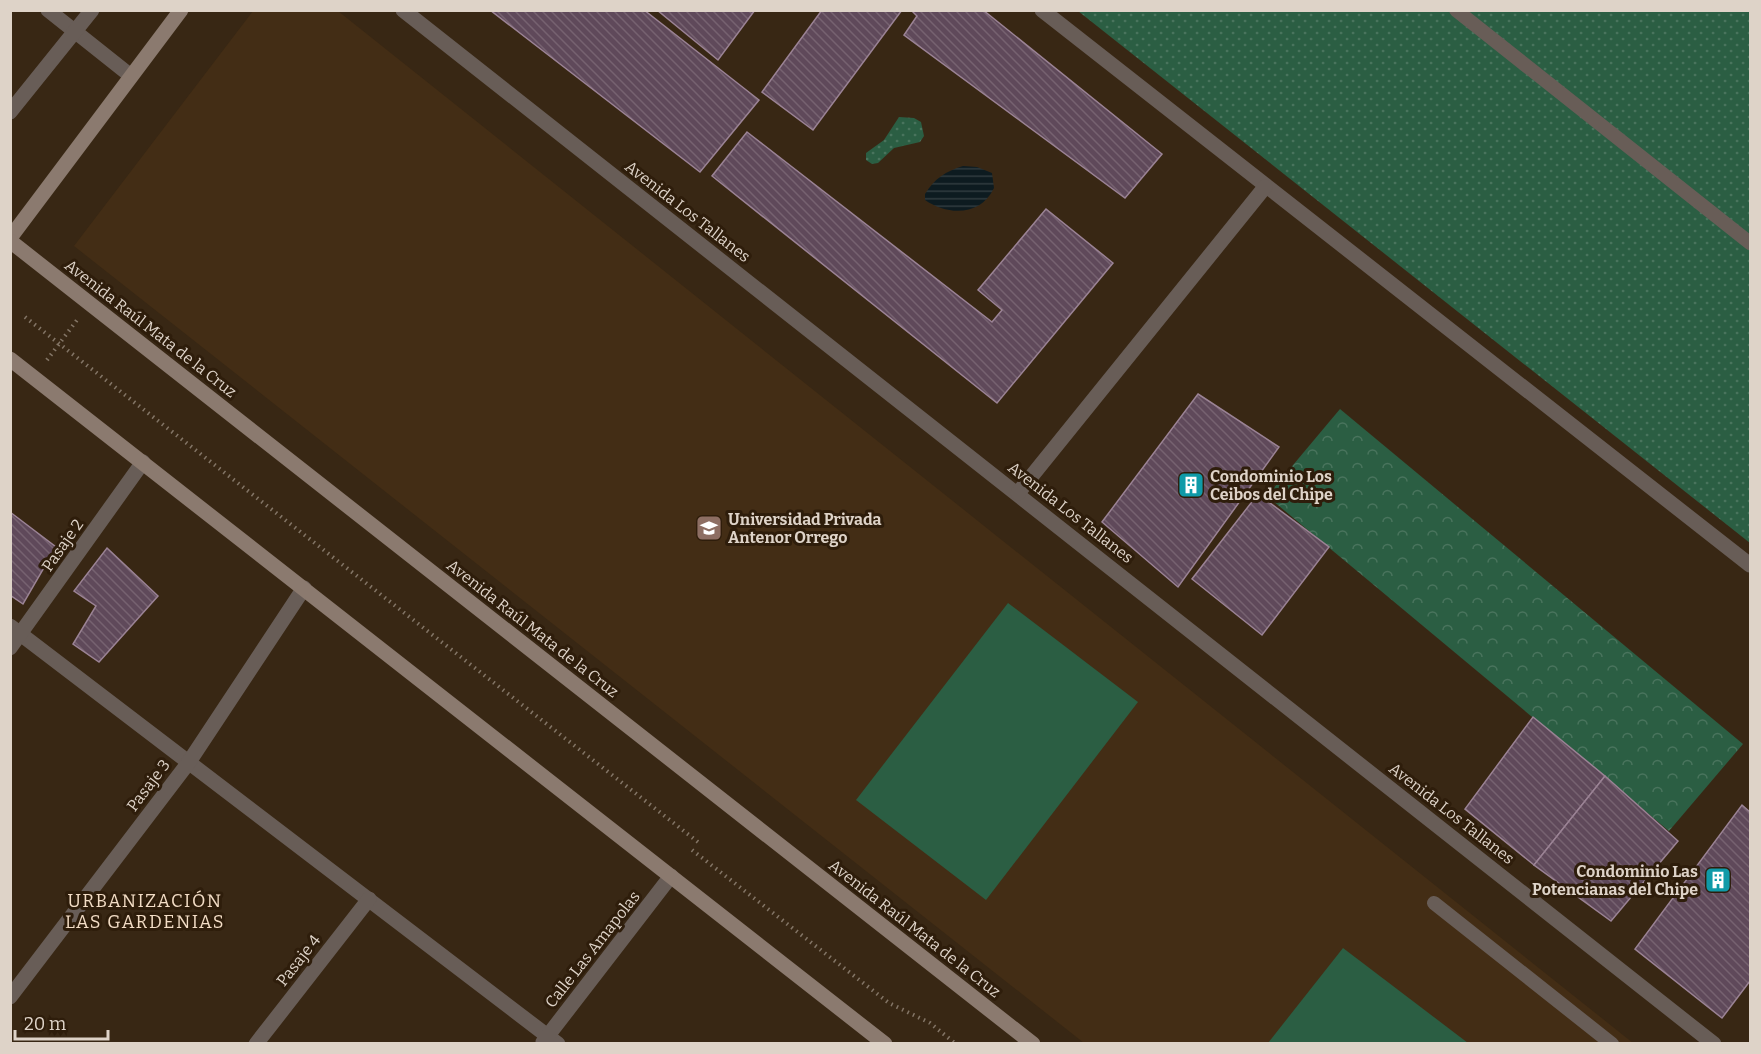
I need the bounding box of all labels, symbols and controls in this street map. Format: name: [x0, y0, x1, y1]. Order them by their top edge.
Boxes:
street label: Avenida Los Tallanes: [621, 157, 754, 266]
street label: Avenida Raúl Mata de la Cruz: [61, 255, 241, 402]
street label: Avenida Los Tallanes: [1004, 458, 1137, 567]
place label: Condominio Los Ceibos del Chipe: [1210, 467, 1333, 504]
building icon: Condominio Los Ceibos del Chipe: [1176, 470, 1206, 500]
place label: Universidad Privada Antenor Orrego: [728, 510, 881, 547]
school or university icon: Universidad Privada Antenor Orrego: [694, 513, 724, 543]
street label: Pasaje 2: [38, 516, 87, 575]
street label: Avenida Raúl Mata de la Cruz: [443, 555, 623, 702]
street label: Pasaje 3: [123, 756, 174, 815]
street label: Avenida Los Tallanes: [1385, 759, 1518, 868]
street label: Avenida Raúl Mata de la Cruz: [825, 855, 1005, 1002]
place label: Condominio Las Potencianas del Chipe: [1532, 862, 1698, 899]
building icon: Condominio Las Potencianas del Chipe: [1703, 865, 1733, 895]
street label: Calle Las Amapolas: [541, 887, 644, 1011]
district label: URBANIZACIÓN LAS GARDENIAS: [65, 890, 225, 933]
street label: Pasaje 4: [272, 930, 325, 990]
scale bar: [15, 1003, 108, 1041]
text: 20 m: [24, 1013, 66, 1035]

